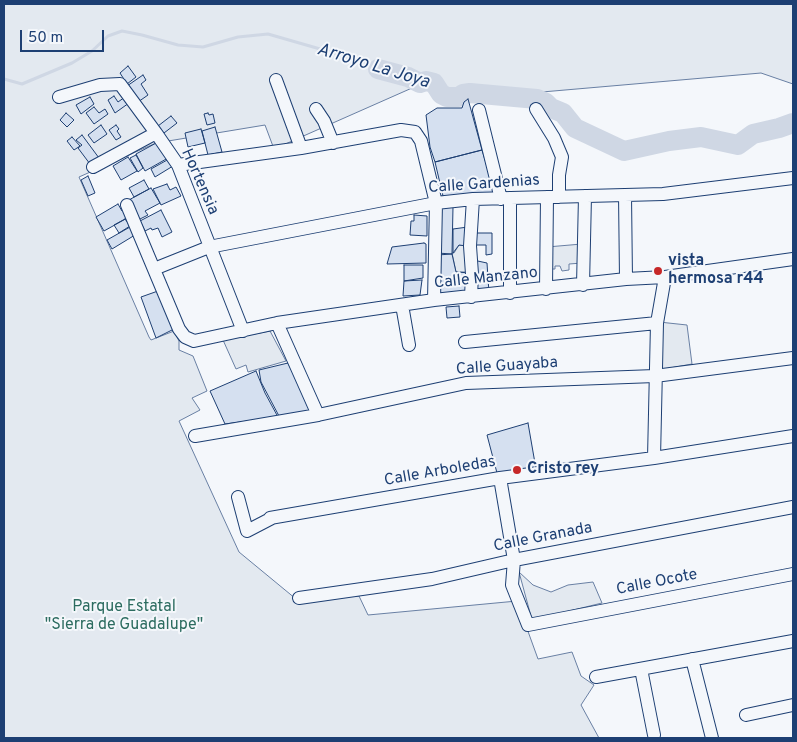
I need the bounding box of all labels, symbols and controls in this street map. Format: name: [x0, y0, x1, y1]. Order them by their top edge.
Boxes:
scale bar: [22, 20, 106, 52]
text: 50 m: [28, 29, 63, 48]
water label: Arroyo La Joya: [314, 40, 432, 94]
street label: Hortensia: [176, 146, 222, 218]
street label: Calle Gardenias: [428, 172, 540, 198]
place label: vista hermosa r44: [668, 252, 764, 290]
street label: Calle Manzano: [433, 264, 539, 294]
marker: vista hermosa r44: [652, 265, 664, 277]
street label: Calle Guayaba: [455, 354, 559, 380]
street label: Calle Arboledas: [383, 453, 497, 491]
place label: Cristo rey: [527, 460, 599, 480]
marker: Cristo rey: [511, 464, 523, 476]
street label: Calle Granada: [492, 519, 594, 557]
street label: Calle Ocote: [615, 566, 699, 600]
park label: Parque Estatal "Sierra de Guadalupe": [45, 598, 203, 636]

